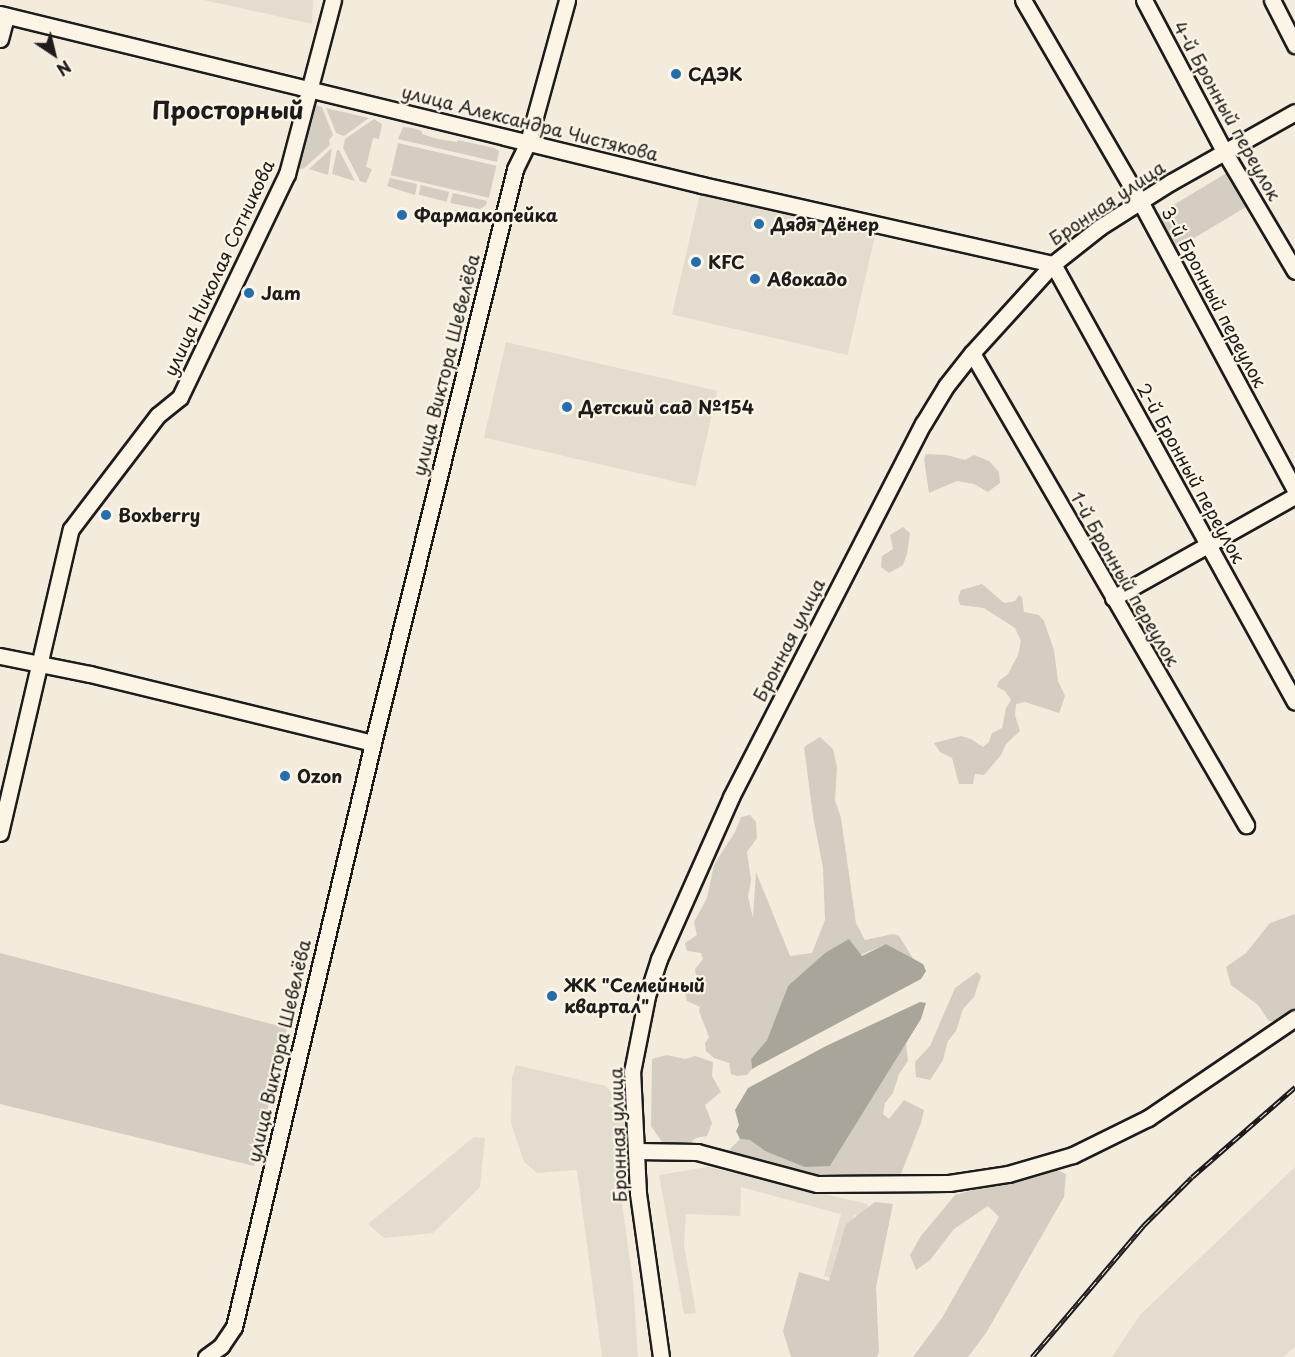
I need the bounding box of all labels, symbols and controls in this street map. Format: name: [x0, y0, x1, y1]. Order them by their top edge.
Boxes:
street label: 4-й Бронный переулок: [1169, 17, 1285, 205]
north arrow: [24, 24, 84, 84]
text: N: [52, 55, 76, 82]
place label: СДЭК: [688, 63, 742, 85]
marker: СДЭК: [669, 67, 683, 81]
street label: улица Александра Чистякова: [399, 81, 661, 165]
district label: Просторный: [152, 96, 304, 124]
street label: улица Николая Сотникова: [159, 156, 279, 380]
street label: Бронная улица: [1045, 156, 1169, 250]
street label: 3-й Бронный переулок: [1157, 203, 1271, 391]
place label: Фармакопейка: [414, 204, 558, 226]
marker: Фармакопейка: [395, 208, 409, 222]
place label: Дядя Дёнер: [771, 213, 880, 235]
marker: Дядя Дёнер: [752, 217, 766, 231]
place label: KFC: [708, 251, 745, 273]
street label: улица Виктора Шевелёва: [408, 252, 484, 478]
marker: KFC: [689, 255, 703, 269]
place label: Авокадо: [767, 268, 847, 290]
marker: Авокадо: [748, 272, 762, 286]
place label: Jam: [261, 282, 301, 304]
marker: Jam: [242, 286, 256, 300]
street label: 2-й Бронный переулок: [1132, 379, 1250, 567]
place label: Детский сад №154: [579, 396, 755, 418]
marker: Детский сад №154: [560, 400, 574, 414]
street label: 1-й Бронный переулок: [1066, 488, 1184, 670]
place label: Boxberry: [118, 504, 200, 526]
marker: Boxberry: [99, 508, 113, 522]
street label: Бронная улица: [749, 575, 829, 705]
place label: Ozon: [297, 765, 342, 787]
marker: Ozon: [278, 769, 292, 783]
street label: улица Виктора Шевелёва: [243, 937, 315, 1165]
place label: ЖК "Семейный квартал": [564, 975, 706, 1018]
marker: ЖК "Семейный квартал": [545, 989, 559, 1003]
street label: Бронная улица: [605, 1067, 631, 1203]

